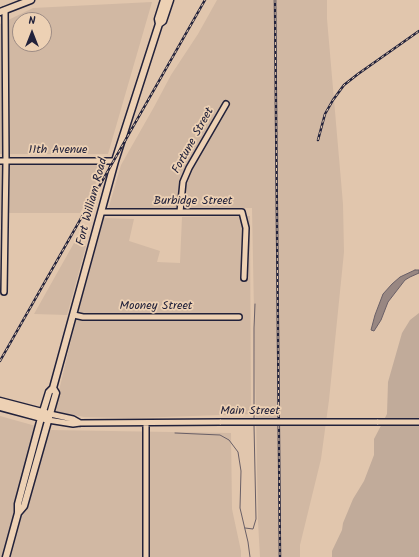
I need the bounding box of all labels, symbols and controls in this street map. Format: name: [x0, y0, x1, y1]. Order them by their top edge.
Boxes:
north arrow: [12, 12, 52, 52]
text: N: [29, 12, 35, 30]
street label: Fortune Street: [170, 106, 218, 176]
street label: 11th Avenue: [29, 144, 87, 158]
street label: Fort William Road: [74, 157, 112, 247]
street label: Burbidge Street: [154, 195, 232, 209]
street label: Mooney Street: [119, 300, 193, 314]
street label: Main Street: [220, 405, 280, 419]

